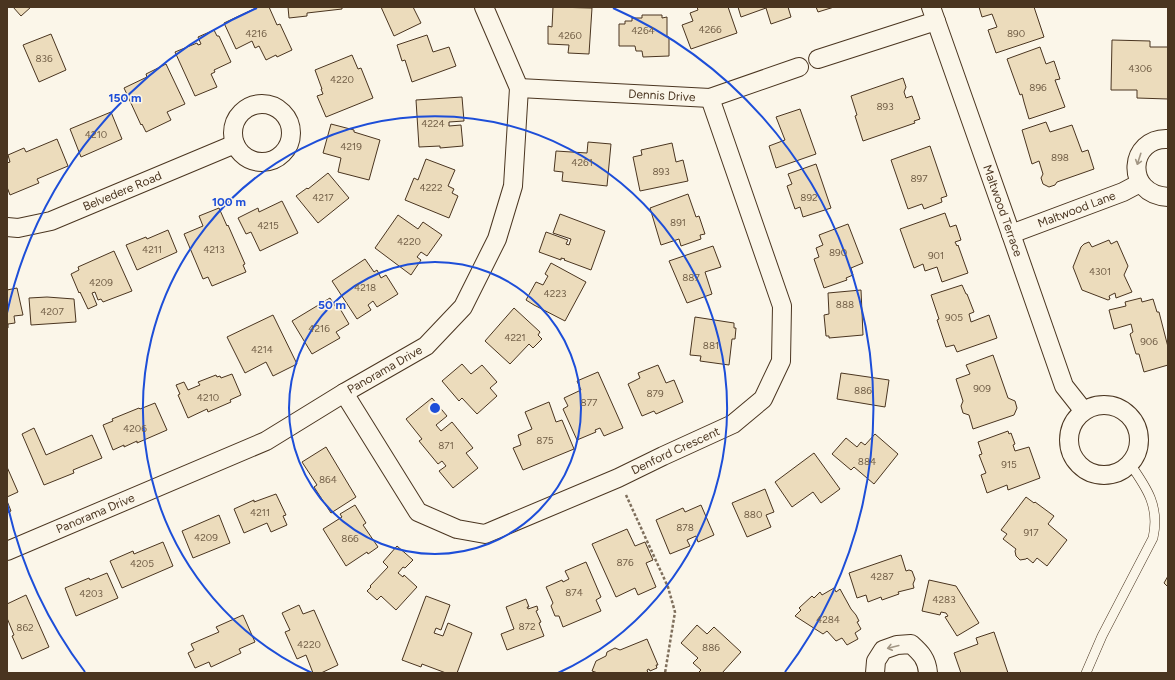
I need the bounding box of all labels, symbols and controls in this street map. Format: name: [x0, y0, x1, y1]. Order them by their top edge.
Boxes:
house number: 4266: [698, 23, 722, 36]
house number: 4264: [631, 24, 655, 37]
house number: 4216: [245, 27, 267, 40]
house number: 890: [1007, 27, 1025, 40]
house number: 4260: [558, 29, 582, 42]
house number: 836: [35, 52, 53, 65]
house number: 4306: [1128, 62, 1152, 75]
house number: 4220: [330, 73, 354, 86]
house number: 896: [1029, 81, 1047, 94]
street label: Dennis Drive: [628, 87, 696, 104]
text: 150 m: [108, 91, 142, 105]
house number: 893: [876, 100, 894, 113]
house number: 4224: [421, 117, 445, 130]
house number: 4210: [85, 128, 107, 141]
house number: 4219: [340, 140, 362, 153]
house number: 898: [1051, 151, 1069, 164]
one-way arrow: [1135, 152, 1142, 165]
house number: 4261: [571, 156, 593, 169]
street label: Maltwood Terrace: [980, 163, 1026, 259]
house number: 893: [652, 165, 670, 178]
street label: Belvedere Road: [81, 169, 164, 214]
house number: 897: [910, 172, 928, 185]
house number: 4222: [420, 181, 442, 194]
street label: Maltwood Lane: [1036, 188, 1118, 230]
house number: 4217: [312, 191, 334, 204]
house number: 892: [800, 191, 818, 204]
text: 100 m: [212, 195, 246, 209]
house number: 891: [670, 216, 686, 229]
house number: 4215: [257, 219, 279, 232]
house number: 4220: [397, 235, 421, 248]
house number: 4211: [142, 243, 162, 256]
house number: 4213: [203, 243, 225, 256]
house number: 890: [829, 246, 847, 259]
house number: 901: [928, 249, 944, 262]
house number: 4301: [1089, 265, 1111, 278]
house number: 887: [682, 271, 700, 284]
house number: 4209: [89, 276, 113, 289]
house number: 4218: [354, 281, 376, 294]
house number: 4223: [544, 287, 566, 300]
text: 50 m: [318, 298, 346, 312]
house number: 888: [836, 298, 854, 311]
house number: 4207: [40, 305, 64, 318]
house number: 905: [945, 311, 963, 324]
house number: 4216: [308, 322, 330, 335]
house number: 4221: [504, 331, 526, 344]
house number: 906: [1140, 335, 1158, 348]
house number: 881: [703, 339, 719, 352]
street label: Panorama Drive: [345, 342, 425, 397]
house number: 4214: [251, 343, 273, 356]
house number: 909: [973, 382, 991, 395]
house number: 886: [854, 384, 872, 397]
house number: 879: [646, 387, 664, 400]
house number: 4210: [197, 391, 219, 404]
house number: 877: [581, 396, 598, 409]
centre of rings: [428, 401, 442, 415]
house number: 4206: [123, 422, 147, 435]
street label: Denford Crescent: [629, 424, 722, 477]
house number: 875: [536, 434, 554, 447]
house number: 871: [438, 439, 454, 452]
house number: 884: [858, 455, 876, 468]
house number: 915: [1001, 458, 1017, 471]
house number: 864: [319, 473, 337, 486]
street label: Panorama Drive: [54, 490, 137, 536]
house number: 4211: [250, 506, 270, 519]
house number: 880: [744, 508, 762, 521]
house number: 878: [676, 521, 694, 534]
house number: 917: [1023, 526, 1039, 539]
house number: 4209: [194, 531, 218, 544]
house number: 866: [341, 532, 359, 545]
house number: 876: [616, 556, 634, 569]
house number: 4205: [130, 557, 154, 570]
house number: 4287: [870, 570, 894, 583]
house number: 874: [565, 586, 583, 599]
house number: 4203: [79, 587, 103, 600]
house number: 4283: [932, 593, 956, 606]
house number: 4284: [816, 613, 840, 626]
house number: 872: [518, 620, 536, 633]
house number: 862: [16, 621, 34, 634]
house number: 4220: [297, 638, 321, 651]
house number: 886: [702, 641, 720, 654]
one-way arrow: [887, 644, 900, 651]

